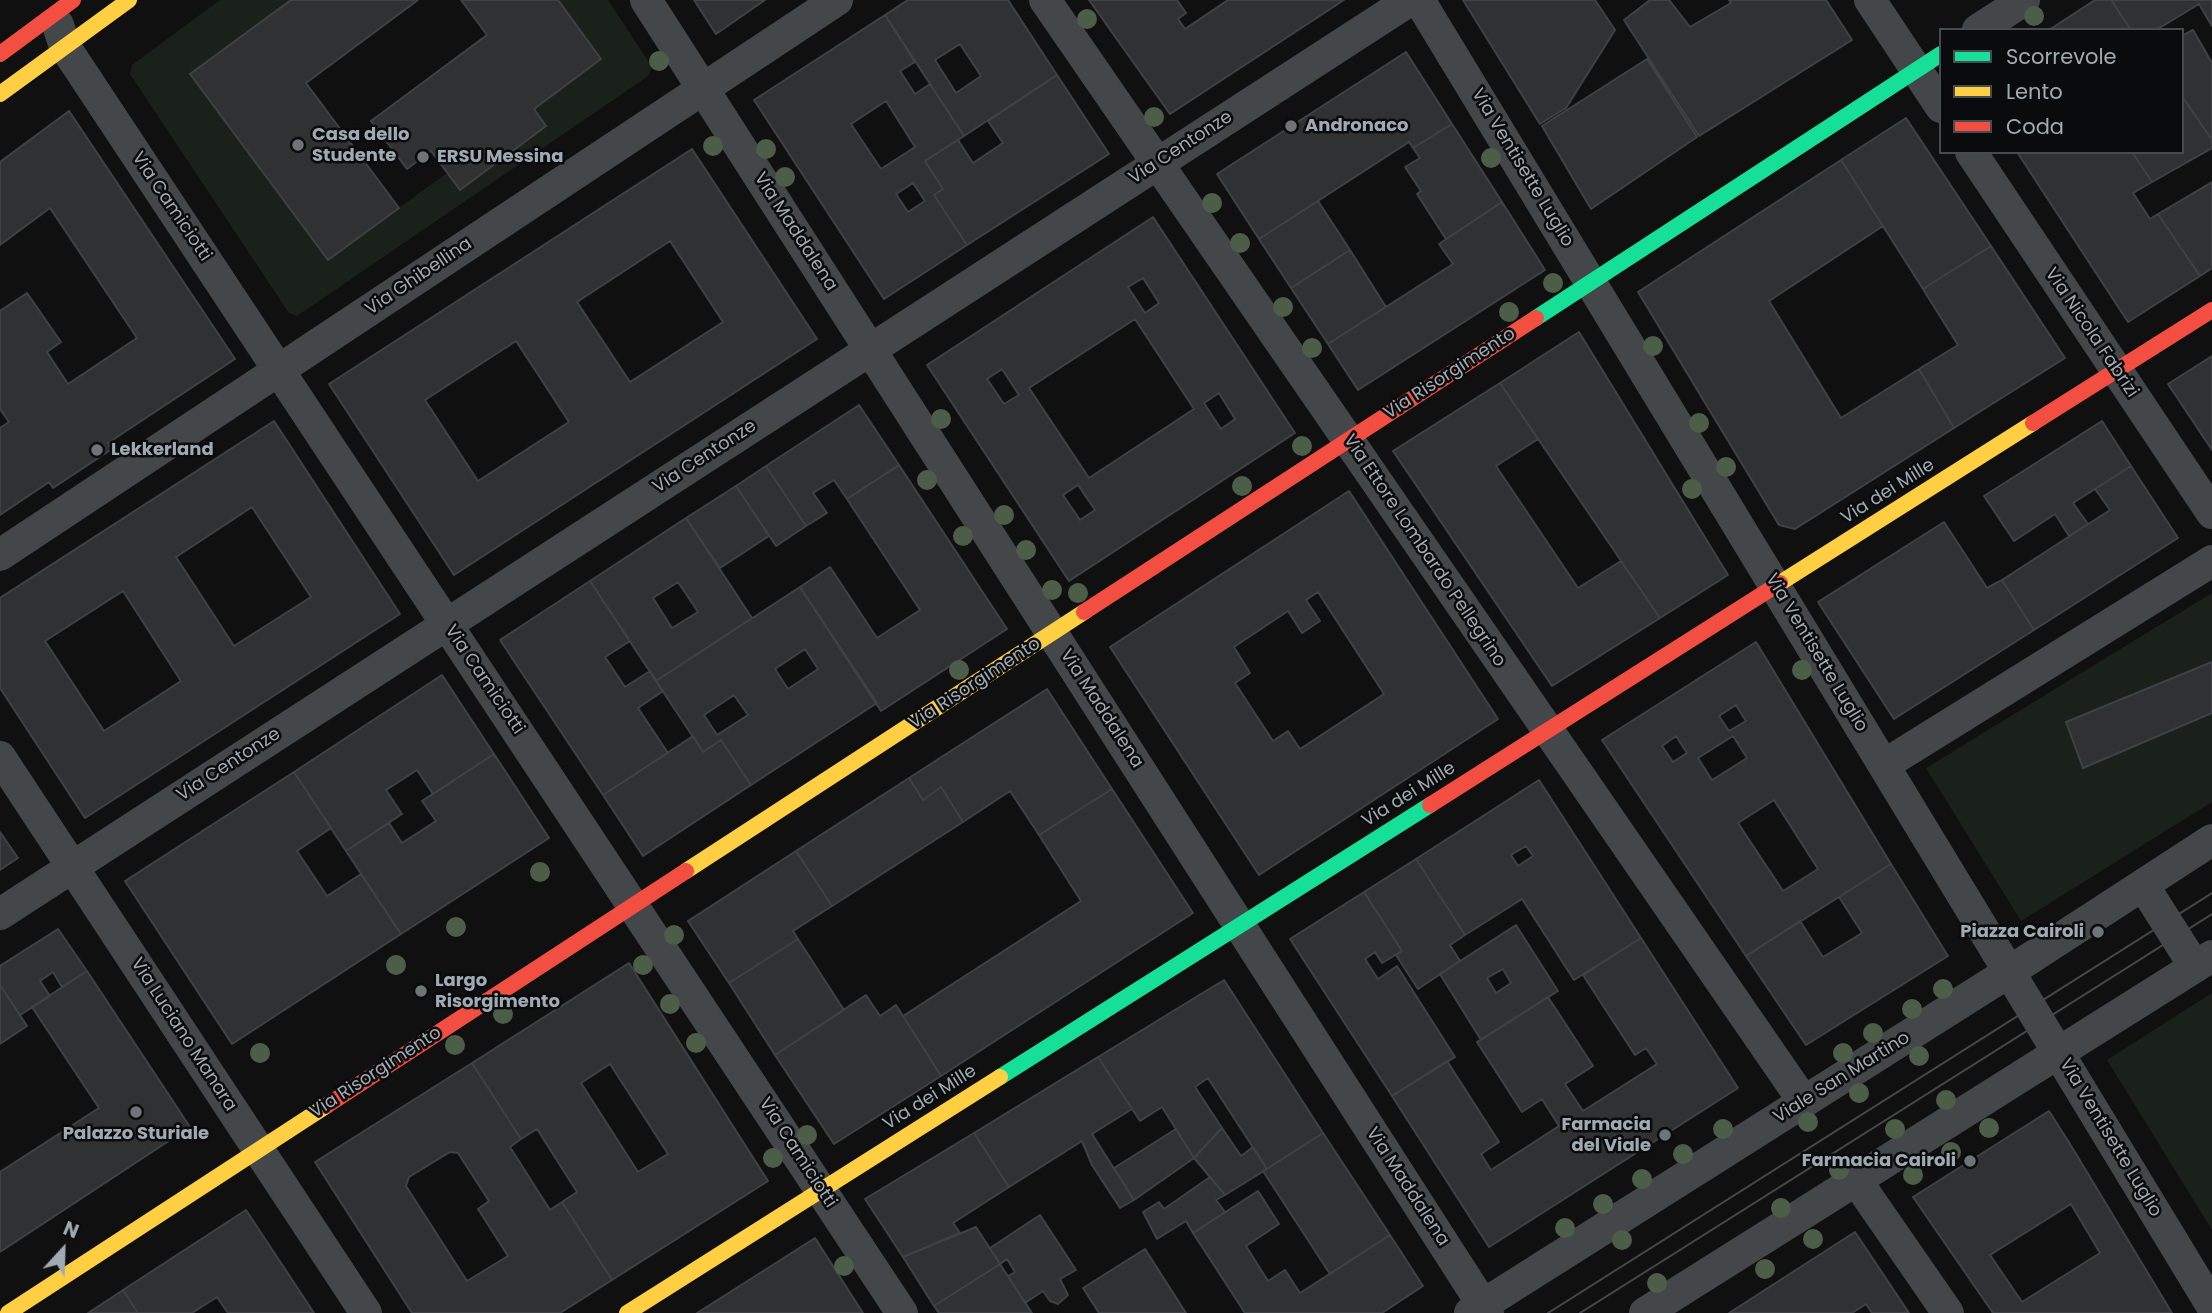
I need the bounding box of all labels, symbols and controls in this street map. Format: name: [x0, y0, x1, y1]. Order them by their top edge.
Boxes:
legend: [1939, 28, 2184, 154]
text: Scorrevole: [2006, 42, 2117, 71]
text: Lento: [2006, 77, 2063, 106]
street label: Via Ventisette Luglio: [1466, 85, 1578, 251]
street label: Via Centonze: [1125, 107, 1237, 189]
text: Coda: [2006, 112, 2064, 141]
place label: Andronaco: [1305, 115, 1408, 137]
marker: Andronaco: [1283, 118, 1299, 134]
place label: Casa dello Studente: [312, 124, 409, 166]
marker: Casa dello Studente: [290, 137, 306, 153]
place label: ERSU Messina: [437, 146, 563, 168]
street label: Via Camiciotti: [127, 148, 215, 266]
marker: ERSU Messina: [415, 149, 431, 165]
street label: Via Maddalena: [749, 169, 841, 295]
street label: Via Ghibellina: [362, 233, 476, 321]
street label: Via Nicola Fabrizi: [2040, 264, 2142, 402]
street label: Via Risorgimento: [1380, 323, 1520, 425]
street label: Via Centonze: [649, 416, 761, 498]
street label: Via Ettore Lombardo Pellegrino: [1338, 431, 1510, 671]
place label: Lekkerland: [111, 439, 214, 461]
marker: Lekkerland: [89, 442, 105, 458]
street label: Via dei Mille: [1837, 455, 1939, 529]
street label: Via Ventisette Luglio: [1760, 570, 1872, 736]
street label: Via Camiciotti: [440, 621, 528, 739]
street label: Via Risorgimento: [905, 633, 1045, 735]
street label: Via Maddalena: [1055, 646, 1147, 772]
street label: Via Centonze: [173, 724, 285, 806]
street label: Via dei Mille: [1358, 758, 1460, 832]
place label: Piazza Cairoli: [1960, 921, 2084, 943]
marker: Piazza Cairoli: [2090, 924, 2106, 940]
street label: Via Luciano Manara: [125, 954, 241, 1116]
place label: Largo Risorgimento: [435, 970, 560, 1012]
marker: Largo Risorgimento: [413, 983, 429, 999]
street label: Via Risorgimento: [306, 1022, 446, 1124]
street label: Viale San Martino: [1770, 1027, 1914, 1129]
street label: Via Ventisette Luglio: [2054, 1055, 2166, 1221]
street label: Via dei Mille: [879, 1061, 981, 1135]
street label: Via Camiciotti: [753, 1094, 841, 1212]
marker: Palazzo Sturiale: [128, 1104, 144, 1120]
place label: Farmacia del Viale: [1562, 1114, 1651, 1156]
place label: Palazzo Sturiale: [63, 1123, 209, 1145]
street label: Via Maddalena: [1361, 1124, 1453, 1250]
marker: Farmacia del Viale: [1657, 1127, 1673, 1143]
place label: Farmacia Cairoli: [1802, 1150, 1956, 1172]
marker: Farmacia Cairoli: [1962, 1153, 1978, 1169]
north arrow: [28, 1215, 98, 1285]
text: N: [59, 1215, 83, 1245]

